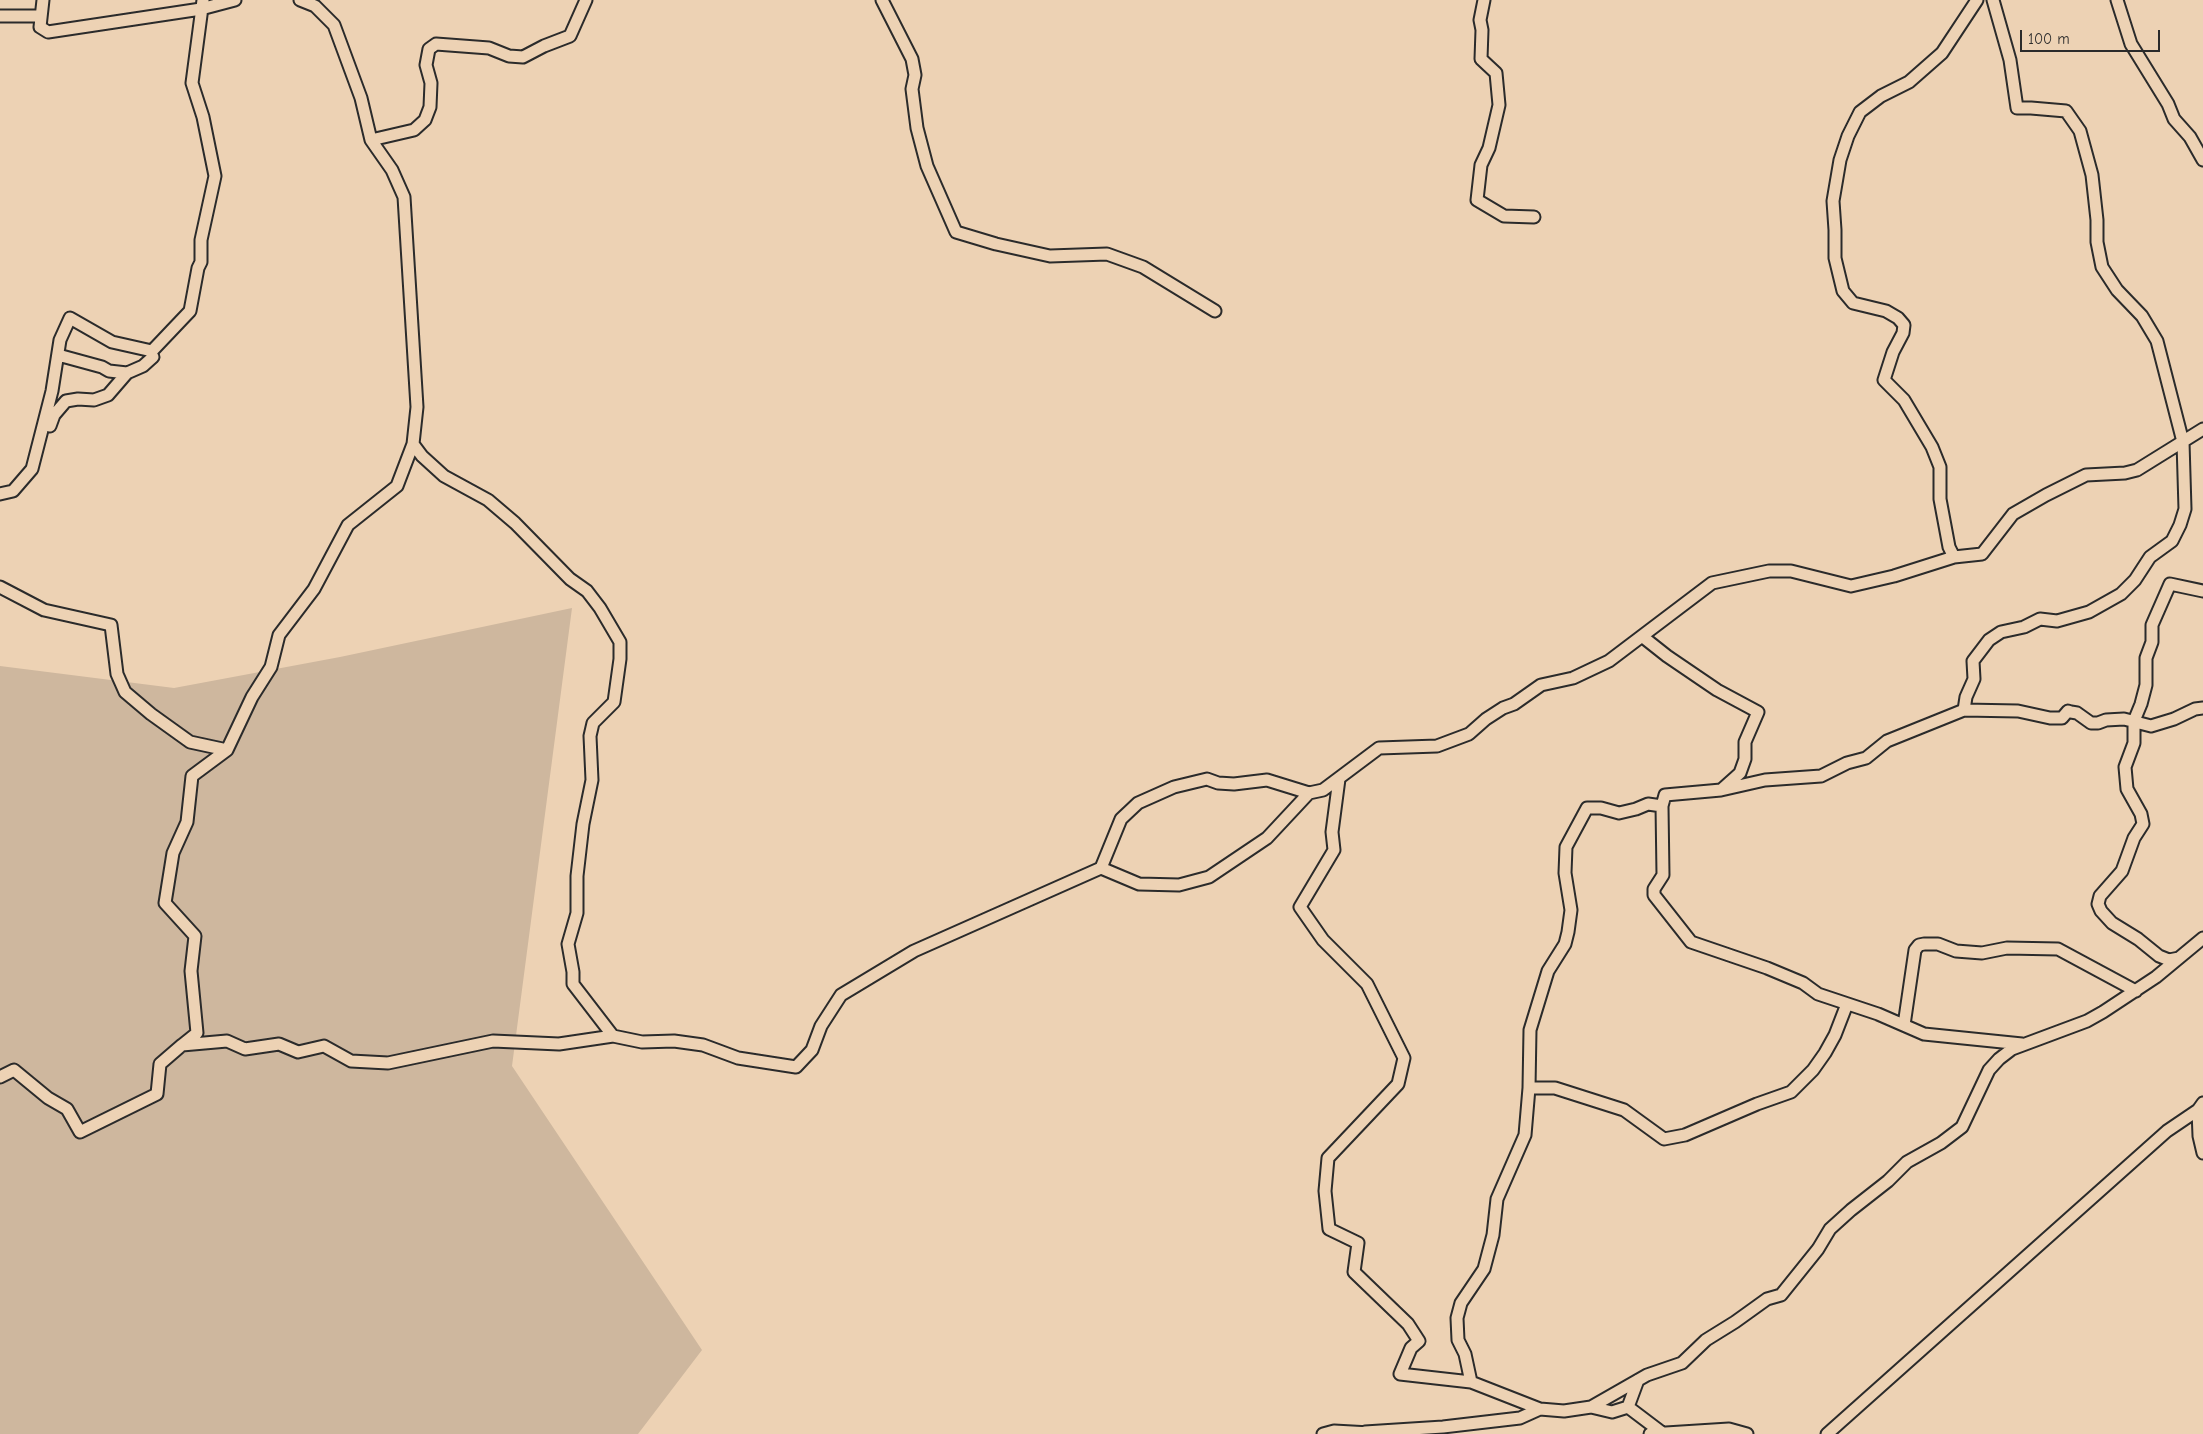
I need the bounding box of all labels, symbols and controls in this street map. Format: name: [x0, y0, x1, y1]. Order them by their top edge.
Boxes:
scale bar: [2023, 20, 2163, 52]
text: 100 m: [2028, 30, 2070, 48]

